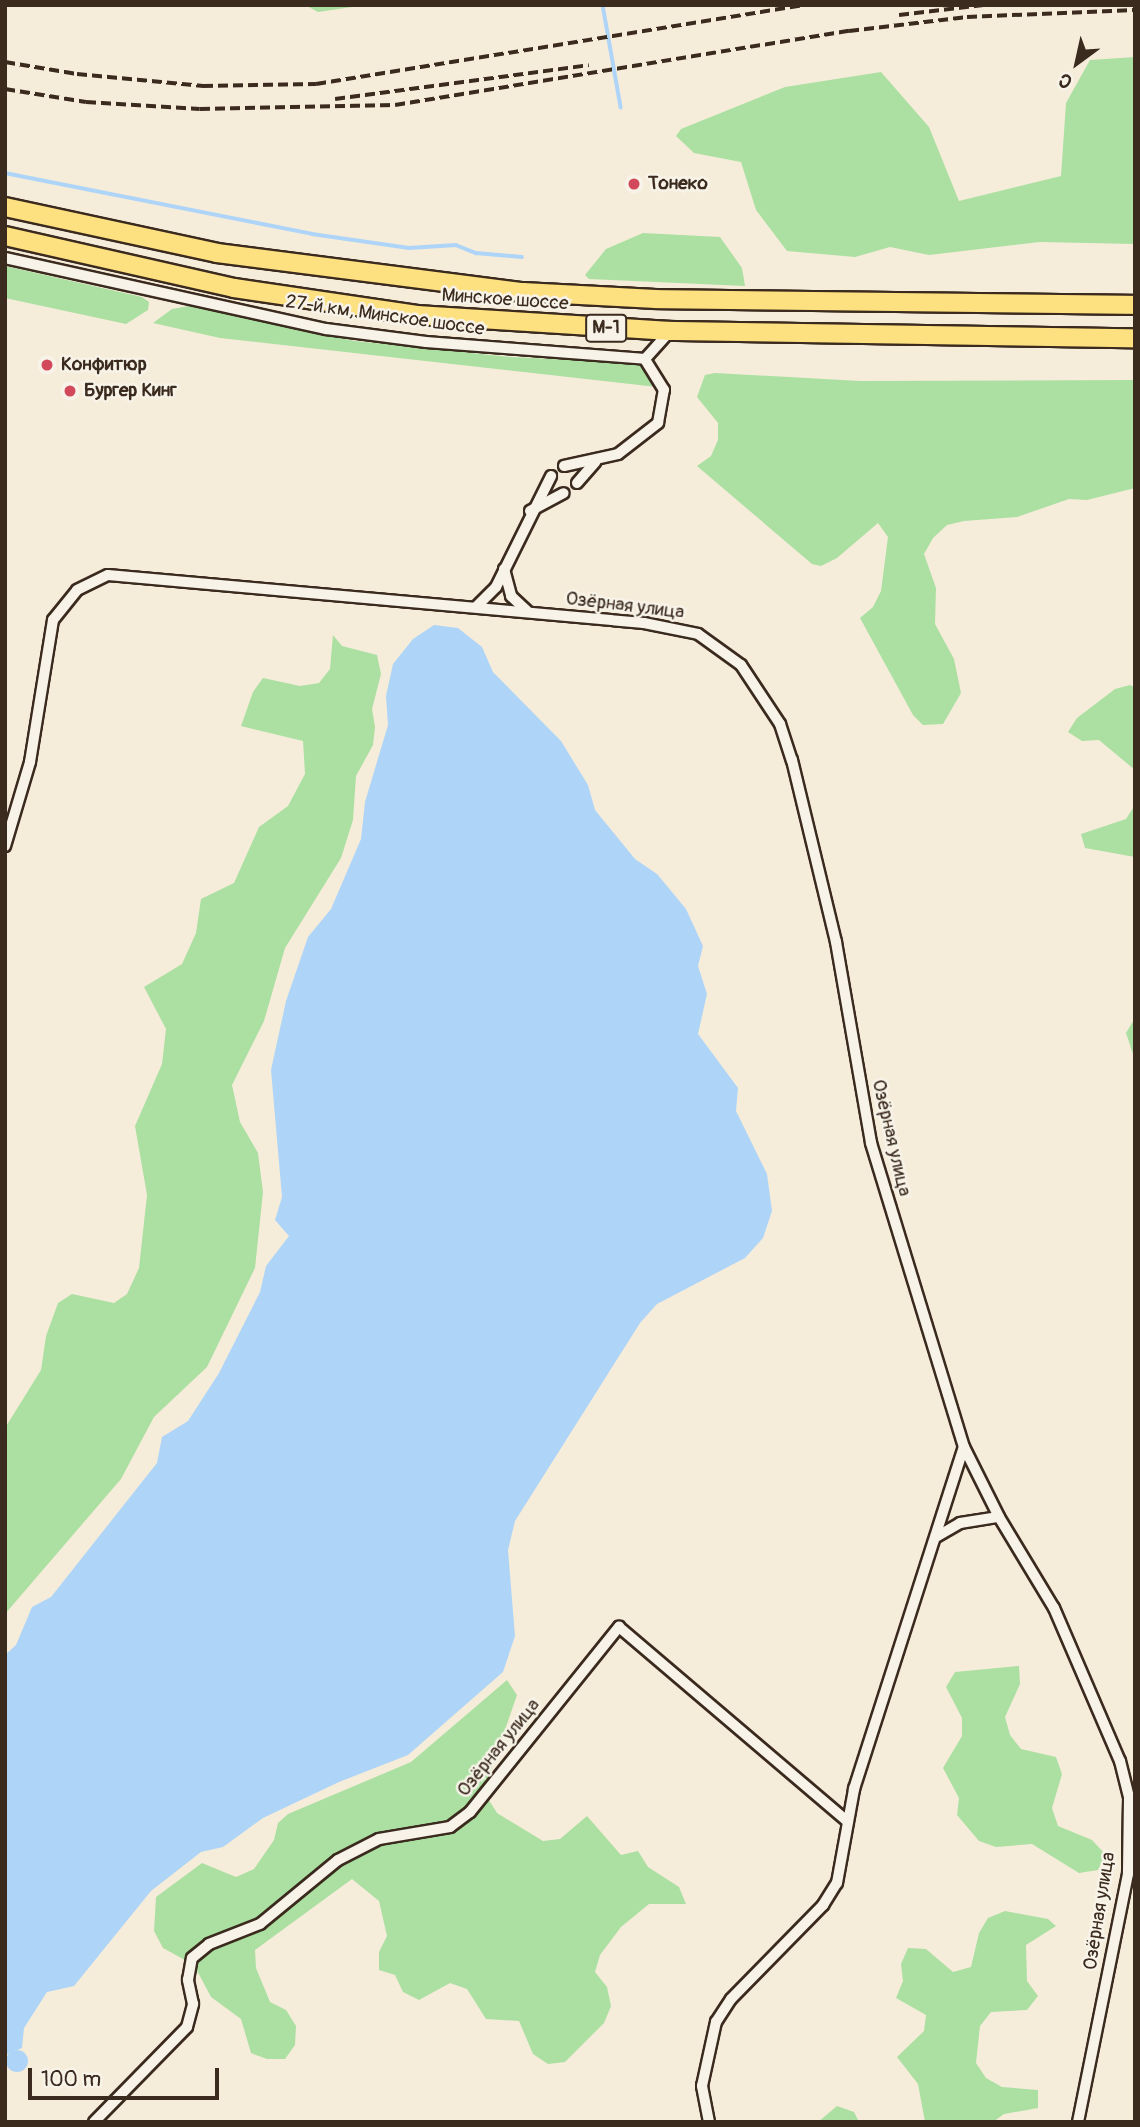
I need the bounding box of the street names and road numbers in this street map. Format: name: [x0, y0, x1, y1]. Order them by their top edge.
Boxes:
street label: Минское шоссе: [441, 284, 569, 316]
street label: 27-й км, Минское шоссе: [284, 291, 486, 341]
road number: М-1: [585, 314, 627, 342]
street label: Озёрная улица: [564, 587, 686, 625]
street label: Озёрная улица: [866, 1077, 916, 1199]
street label: Озёрная улица: [453, 1695, 545, 1801]
street label: Озёрная улица: [1079, 1850, 1121, 1972]

